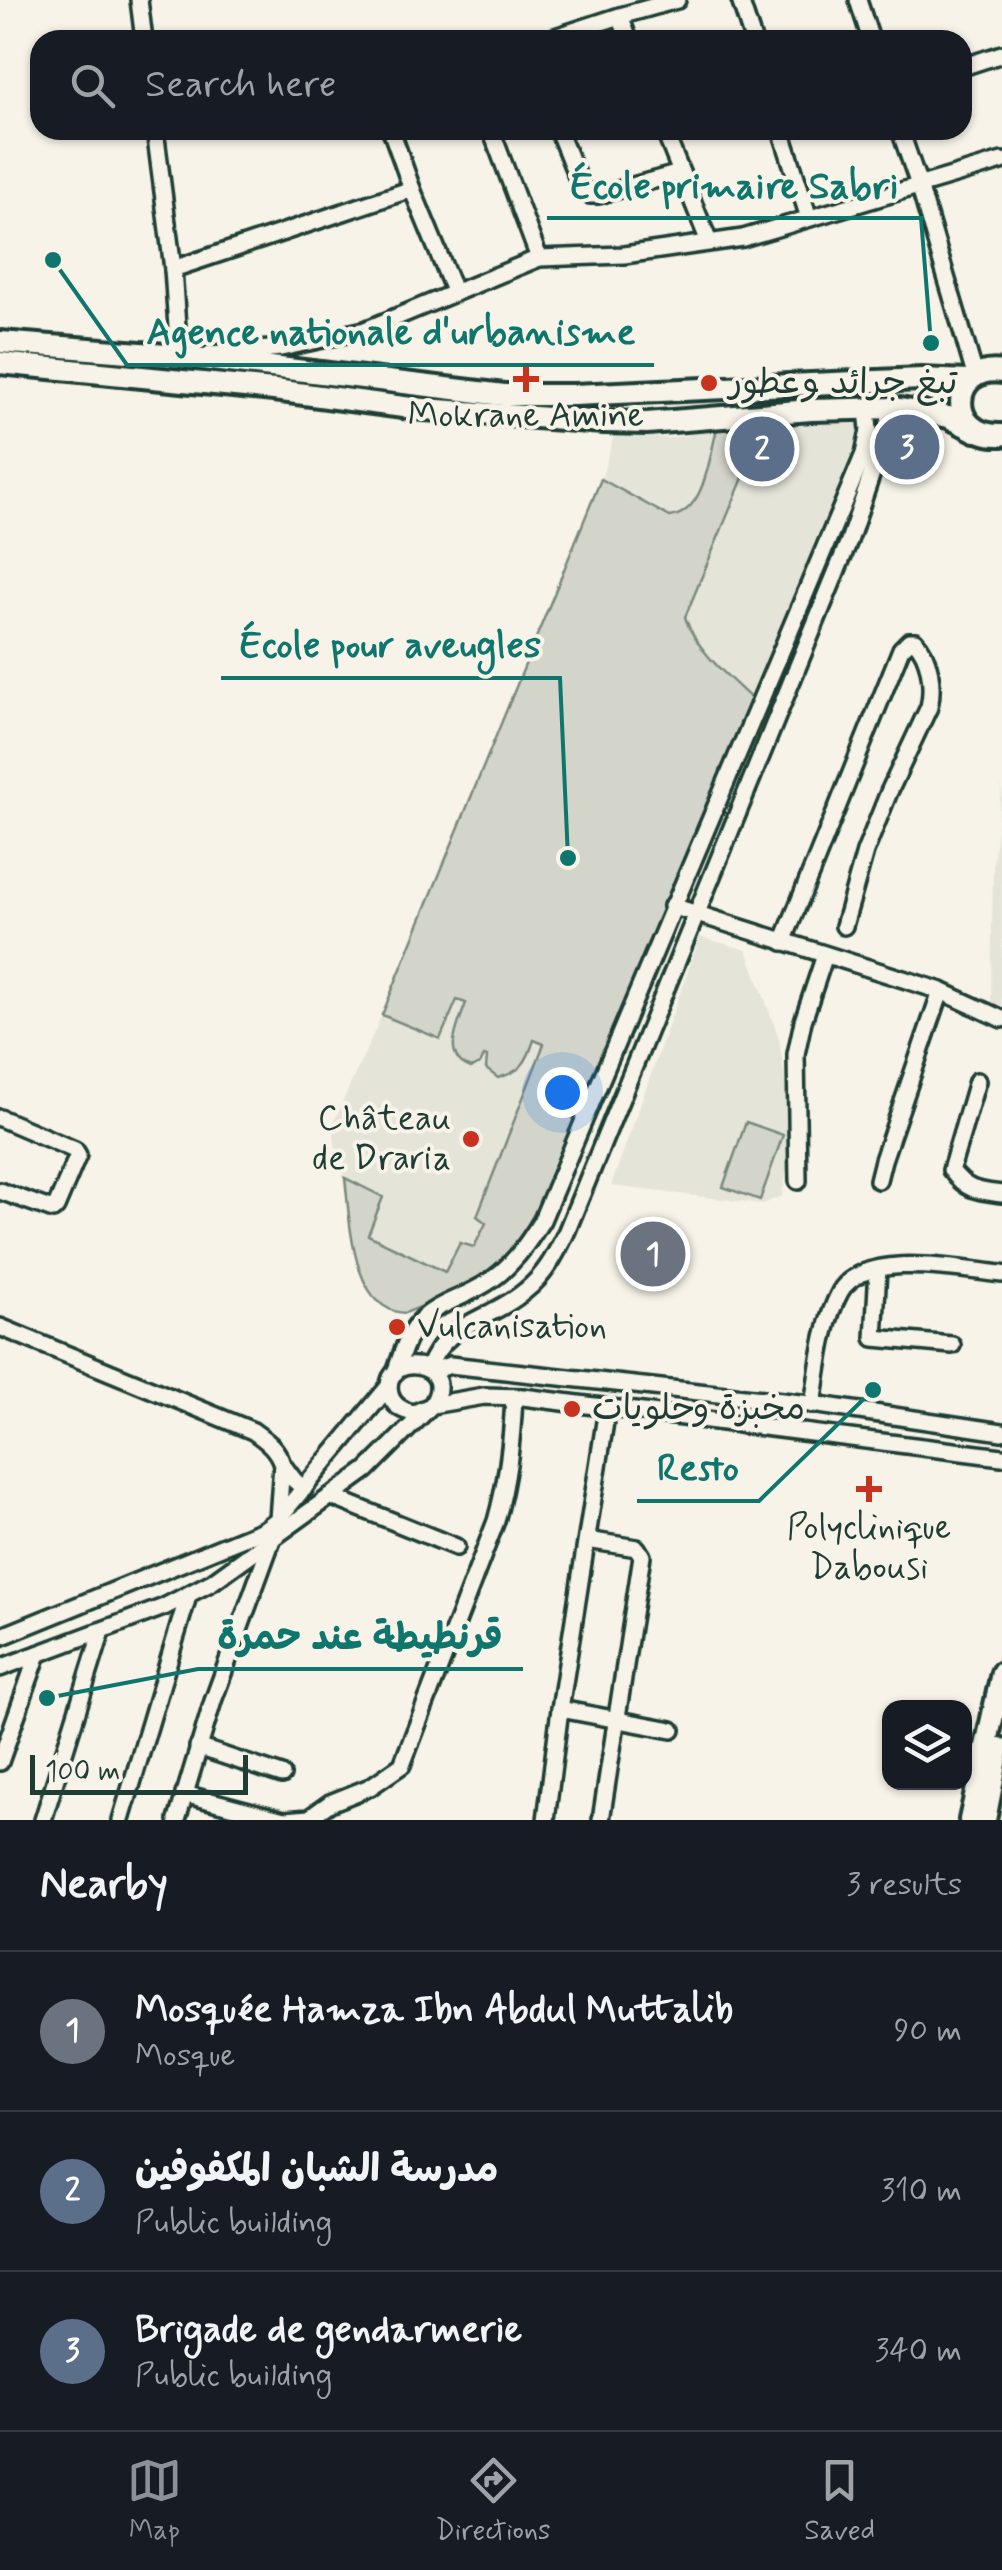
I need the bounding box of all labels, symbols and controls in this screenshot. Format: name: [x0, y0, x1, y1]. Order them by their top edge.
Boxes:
search box: [30, 30, 972, 140]
icon: search: [65, 58, 120, 113]
text: Search here: [145, 61, 336, 110]
callout: École primaire Sabri: [547, 150, 921, 218]
text: École primaire Sabri: [570, 161, 898, 212]
callout: Agence nationale d'urbanisme: [127, 297, 654, 365]
text: Agence nationale d'urbanisme: [146, 309, 636, 359]
place label: تبغ جرائد وعطور: [726, 360, 958, 406]
marker: Mokrane Amine: [515, 368, 537, 390]
marker: تبغ جرائد وعطور: [698, 372, 720, 394]
place label: Mokrane Amine: [408, 393, 644, 439]
pin: 3: [874, 410, 940, 484]
pin: 2: [730, 412, 794, 486]
callout: École pour aveugles: [221, 610, 560, 678]
text: École pour aveugles: [239, 620, 541, 675]
your location: [537, 1067, 588, 1118]
place label: Château de Draria: [312, 1096, 451, 1182]
marker: Château de Draria: [460, 1128, 482, 1150]
pin: 1: [620, 1216, 686, 1292]
place label: Vulcanisation: [417, 1304, 607, 1350]
marker: Vulcanisation: [386, 1316, 408, 1338]
place label: مخبزة وحلويات: [592, 1386, 805, 1432]
marker: مخبزة وحلويات: [561, 1398, 583, 1420]
callout: Resto: [637, 1433, 759, 1501]
text: Resto: [657, 1445, 739, 1494]
marker: Polyclinique Dabousi: [856, 1476, 882, 1502]
place label: Polyclinique Dabousi: [787, 1505, 951, 1591]
callout: قرنطيطة عند حمرة: [198, 1601, 523, 1669]
text: قرنطيطة عند حمرة: [217, 1614, 503, 1663]
map controls: [882, 1700, 972, 1790]
button: layers: [882, 1700, 972, 1790]
scale bar: [30, 1750, 248, 1794]
text: 100 m: [45, 1754, 120, 1791]
text: Nearby: [40, 1858, 168, 1913]
text: 3 results: [846, 1864, 962, 1906]
text: Mosquée Hamza Ibn Abdul Muttalib: [135, 1986, 733, 2035]
text: 1: [65, 2010, 80, 2052]
text: 90 m: [894, 2010, 962, 2052]
text: Mosque: [135, 2035, 235, 2077]
text: مدرسة الشبان المكفوفين: [135, 2146, 499, 2195]
text: 2: [65, 2170, 80, 2212]
text: 310 m: [880, 2170, 962, 2212]
text: Public building: [135, 2202, 332, 2244]
text: Brigade de gendarmerie: [135, 2306, 522, 2355]
text: 3: [65, 2330, 80, 2372]
text: 340 m: [875, 2330, 962, 2372]
text: Public building: [135, 2355, 332, 2397]
tab: Map: [127, 2453, 182, 2550]
tab: Directions: [436, 2453, 551, 2550]
tab: Saved: [804, 2453, 875, 2550]

